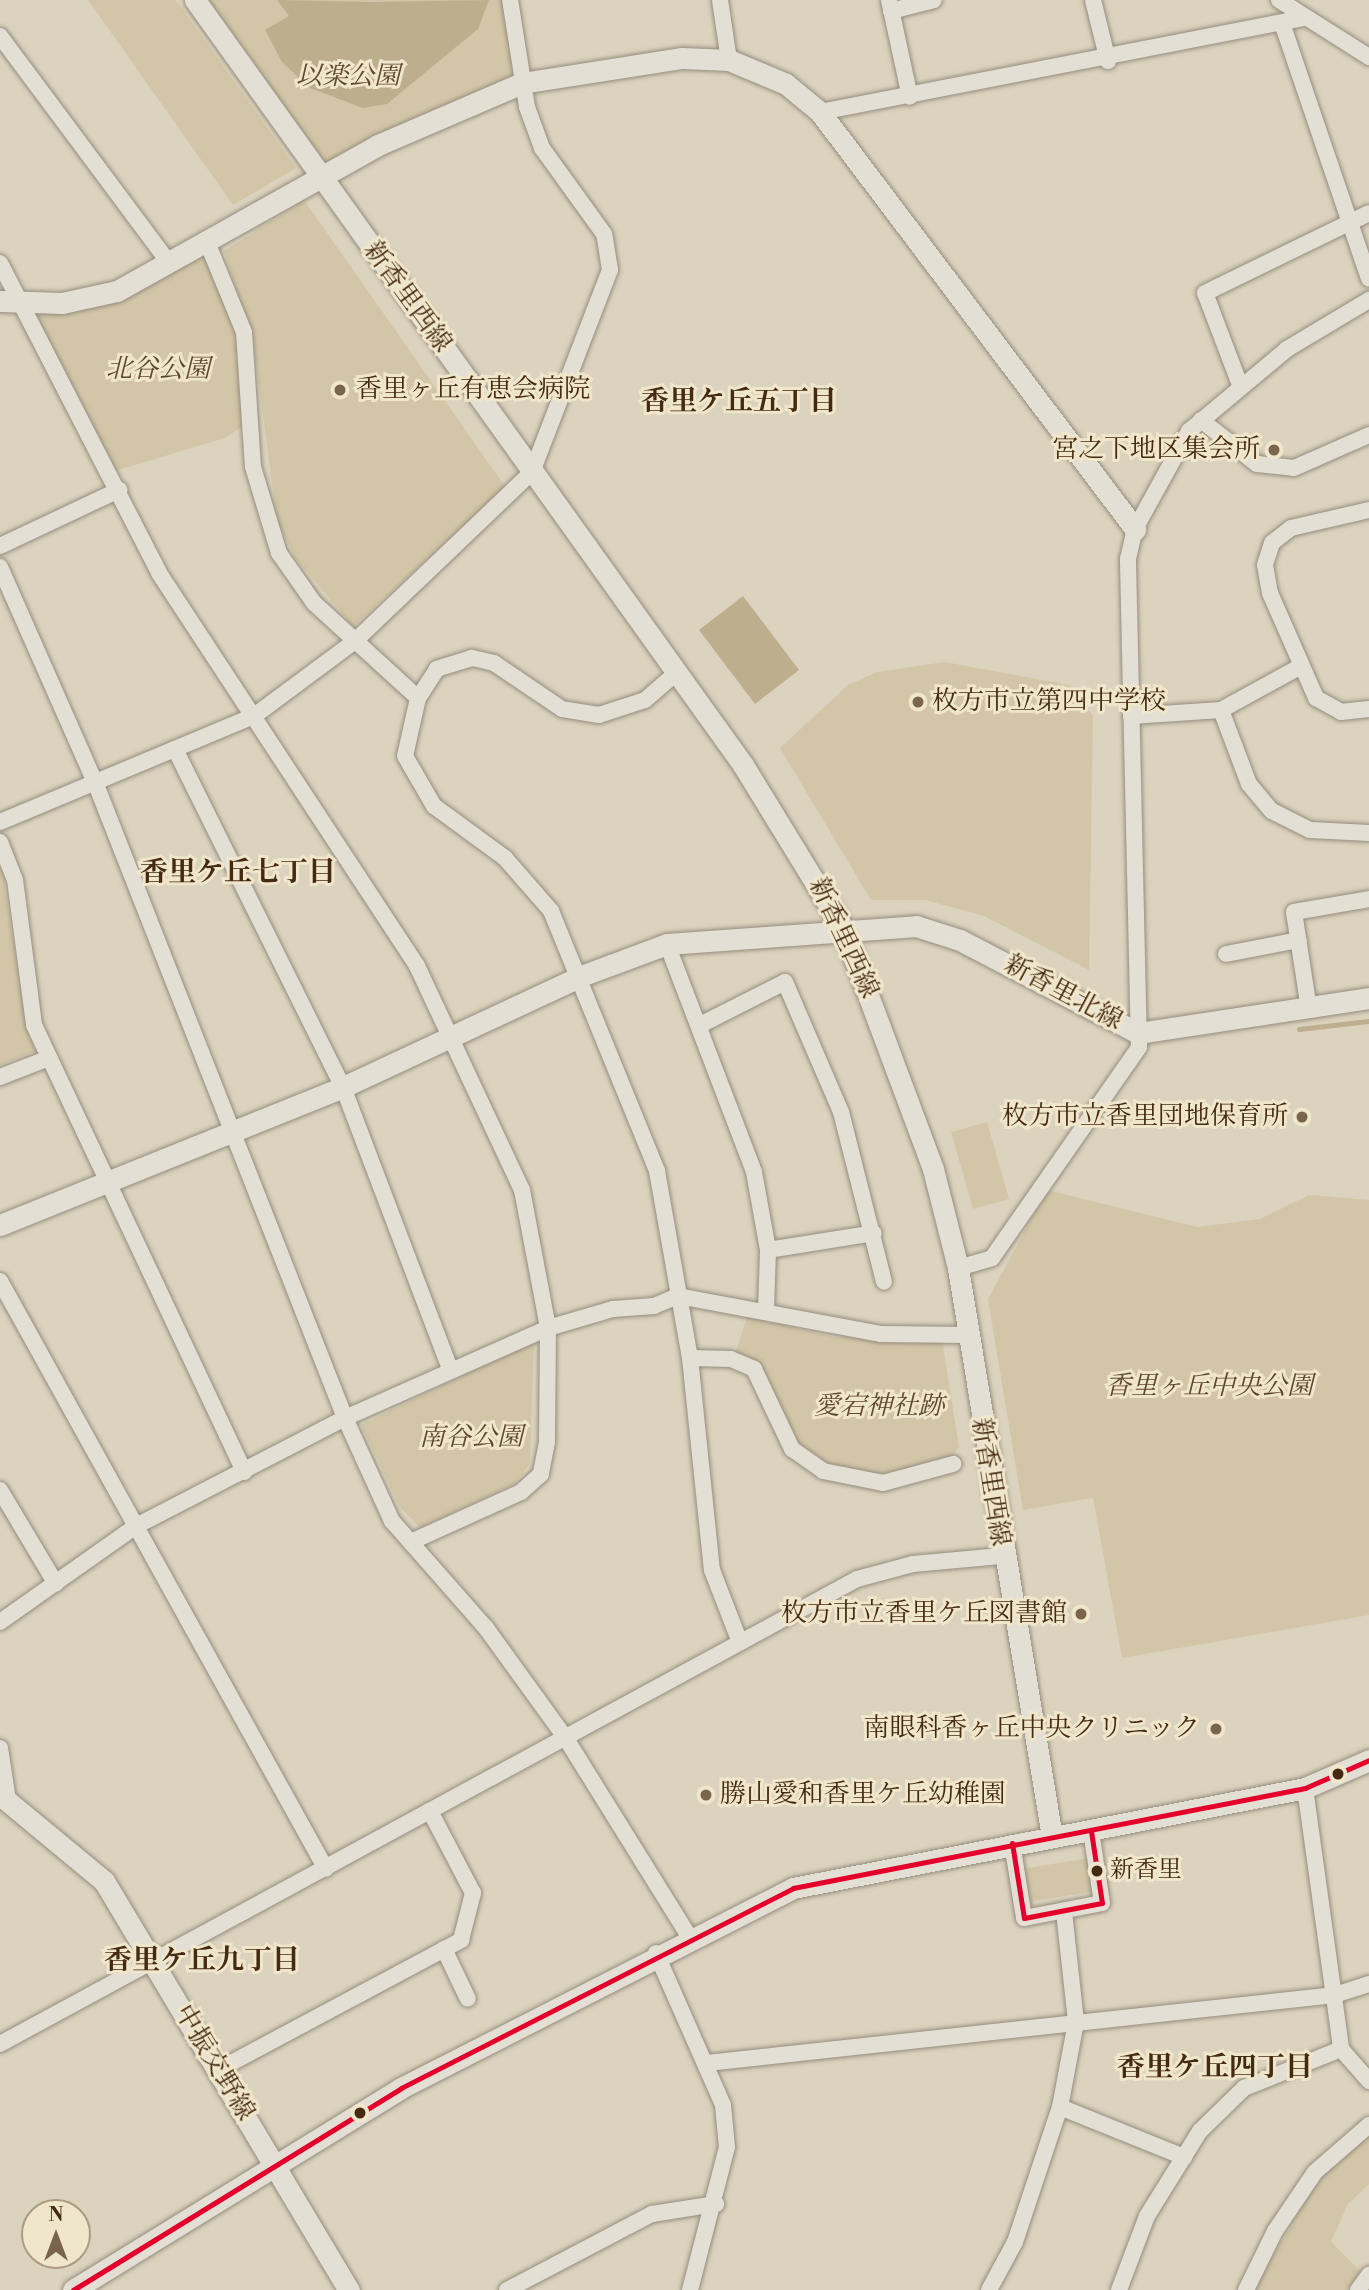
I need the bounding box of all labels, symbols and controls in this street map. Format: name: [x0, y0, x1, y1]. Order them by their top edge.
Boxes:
park label: 以楽公園: [296, 61, 400, 93]
street label: 新香里西線: [356, 235, 458, 359]
park label: 北谷公園: [106, 354, 210, 386]
place label: 香里ヶ丘有恵会病院: [356, 374, 590, 406]
marker: 香里ヶ丘有恵会病院: [330, 380, 350, 400]
district label: 香里ケ丘五丁目: [641, 385, 837, 419]
place label: 宮之下地区集会所: [1052, 434, 1260, 466]
marker: 宮之下地区集会所: [1266, 442, 1282, 458]
place label: 枚方市立第四中学校: [932, 686, 1166, 718]
marker: 枚方市立第四中学校: [910, 694, 926, 710]
district label: 香里ケ丘七丁目: [140, 856, 336, 890]
street label: 新香里西線: [801, 872, 885, 1004]
street label: 新香里北線: [998, 949, 1128, 1037]
place label: 枚方市立香里団地保育所: [1002, 1101, 1288, 1133]
marker: 枚方市立香里団地保育所: [1294, 1109, 1310, 1125]
park label: 香里ヶ丘中央公園: [1105, 1371, 1313, 1403]
park label: 愛宕神社跡: [814, 1391, 944, 1423]
street label: 新香里西線: [964, 1415, 1016, 1549]
park label: 南谷公園: [419, 1422, 523, 1454]
place label: 枚方市立香里ケ丘図書館: [781, 1598, 1067, 1630]
marker: 枚方市立香里ケ丘図書館: [1073, 1606, 1089, 1622]
place label: 南眼科香ヶ丘中央クリニック: [862, 1713, 1200, 1745]
marker: 南眼科香ヶ丘中央クリニック: [1206, 1719, 1226, 1739]
unlabelled marker: [1331, 1767, 1345, 1781]
place label: 勝山愛和香里ケ丘幼稚園: [720, 1779, 1006, 1811]
marker: 勝山愛和香里ケ丘幼稚園: [698, 1787, 714, 1803]
place label: 新香里: [1110, 1857, 1182, 1885]
marker: 新香里: [1090, 1864, 1104, 1878]
district label: 香里ケ丘九丁目: [104, 1944, 300, 1978]
street label: 中振交野線: [167, 1999, 261, 2127]
district label: 香里ケ丘四丁目: [1117, 2051, 1313, 2085]
unlabelled marker: [353, 2106, 367, 2120]
north arrow: [21, 2199, 91, 2269]
text: N: [48, 2203, 64, 2227]

